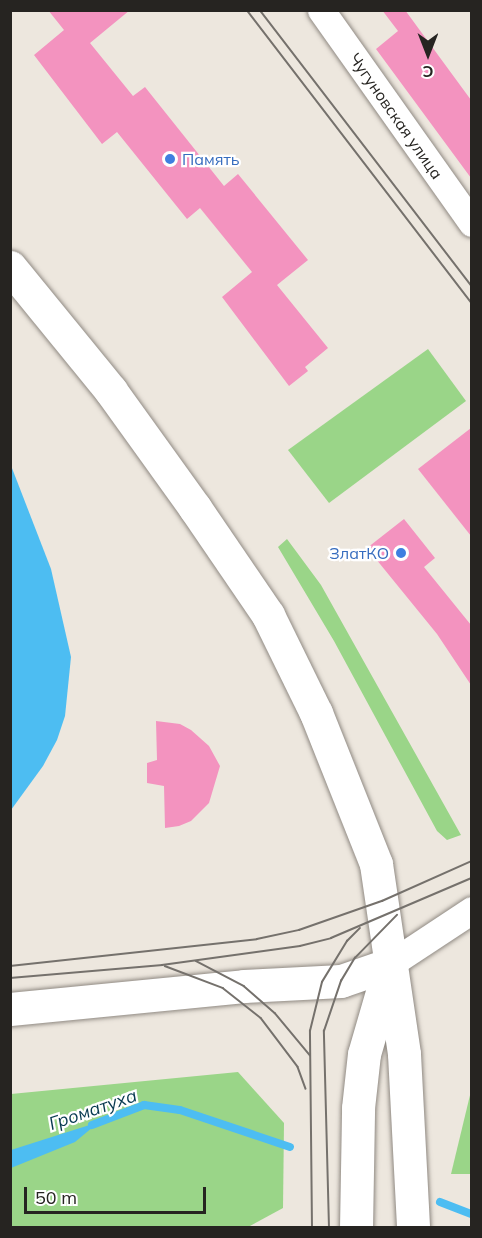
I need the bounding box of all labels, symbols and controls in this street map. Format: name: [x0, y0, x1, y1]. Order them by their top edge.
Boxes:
north arrow: [398, 24, 458, 84]
street label: Чугуновская улица: [345, 49, 447, 183]
text: С: [423, 62, 433, 82]
place label: Память: [182, 149, 240, 169]
marker: Память: [163, 152, 177, 166]
place label: ЗлатКО: [329, 543, 389, 563]
marker: ЗлатКО: [394, 546, 408, 560]
water label: Громатуха: [46, 1085, 140, 1135]
scale bar: [27, 1175, 208, 1213]
text: 50 m: [35, 1186, 77, 1209]

